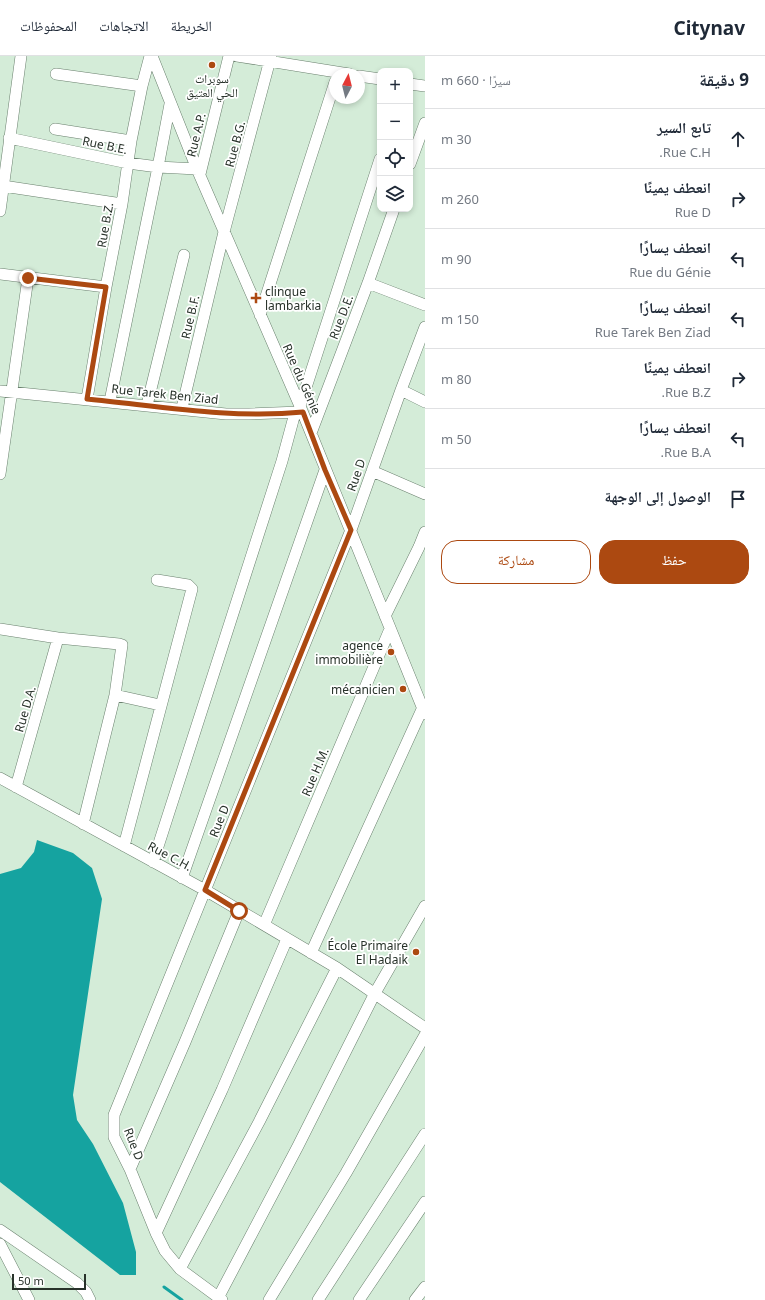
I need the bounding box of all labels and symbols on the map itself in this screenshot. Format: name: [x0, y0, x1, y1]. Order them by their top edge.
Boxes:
marker: سوبرات الحي العتيق: [207, 60, 217, 70]
north arrow: [329, 68, 365, 104]
place label: سوبرات الحي العتيق: [186, 70, 238, 103]
street label: Rue A.P.: [182, 111, 210, 159]
street label: Rue B.G.: [221, 119, 249, 169]
street label: Rue B.E.: [81, 132, 129, 158]
street label: Rue B.Z.: [93, 201, 117, 249]
route end: [19, 269, 37, 287]
place label: clinque lambarkia: [265, 283, 321, 314]
marker: clinque lambarkia: [250, 292, 262, 304]
street label: Rue D.E.: [325, 292, 357, 342]
street label: Rue B.F.: [177, 293, 203, 341]
street label: Rue du Génie: [279, 341, 325, 417]
street label: Rue Tarek Ben Ziad: [111, 380, 219, 408]
street label: Rue D: [343, 456, 370, 494]
place label: agence immobilière: [315, 637, 383, 668]
marker: agence immobilière: [386, 647, 396, 657]
place label: mécanicien: [331, 681, 395, 698]
street label: Rue D.A.: [10, 684, 40, 734]
marker: mécanicien: [398, 684, 408, 694]
street label: Rue H.M.: [297, 745, 333, 799]
street label: Rue D: [205, 802, 233, 840]
street label: Rue C.H.: [145, 837, 195, 875]
route start: [230, 902, 248, 920]
place label: École Primaire El Hadaik: [327, 937, 409, 968]
marker: École Primaire El Hadaik: [411, 947, 421, 957]
street label: Rue D: [120, 1125, 148, 1163]
scale bar: [12, 1272, 86, 1291]

